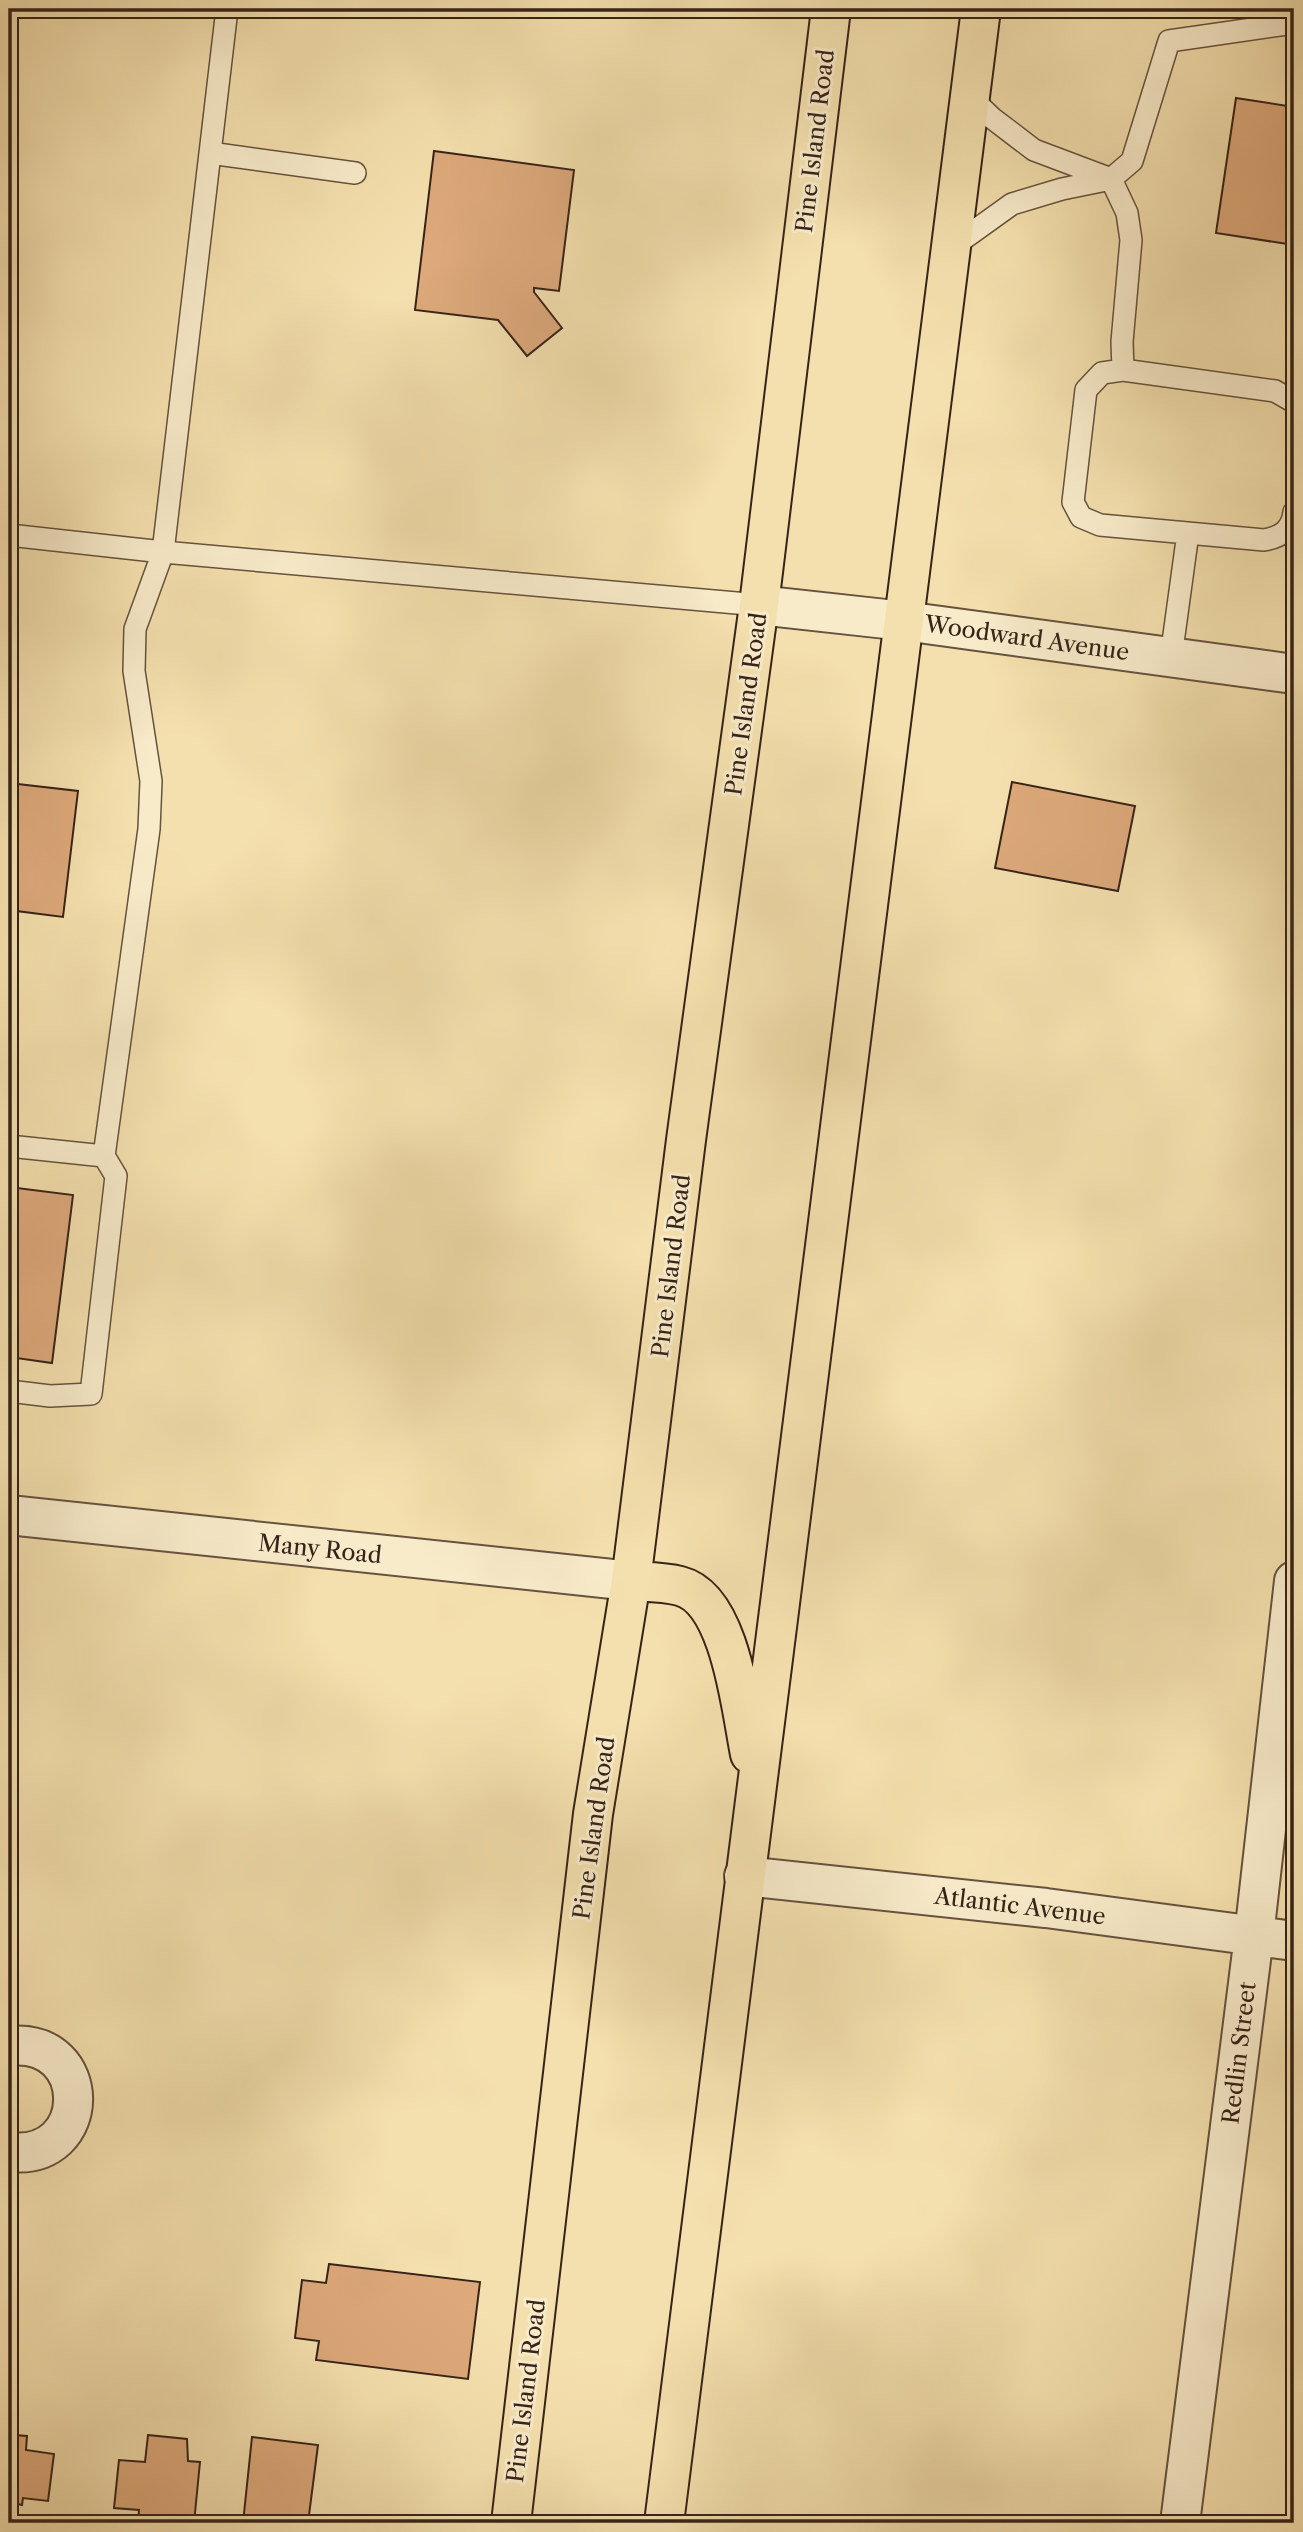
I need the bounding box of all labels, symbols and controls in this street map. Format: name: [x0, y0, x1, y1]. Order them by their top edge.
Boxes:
street label: Pine Island Road: [790, 48, 840, 234]
street label: Woodward Avenue: [922, 610, 1131, 666]
street label: Pine Island Road: [719, 611, 773, 797]
street label: Pine Island Road: [646, 1173, 696, 1359]
street label: Many Road: [257, 1529, 383, 1569]
street label: Pine Island Road: [567, 1735, 621, 1921]
street label: Atlantic Avenue: [932, 1881, 1107, 1930]
street label: Redlin Street: [1216, 1980, 1262, 2126]
street label: Pine Island Road: [501, 2298, 551, 2484]

